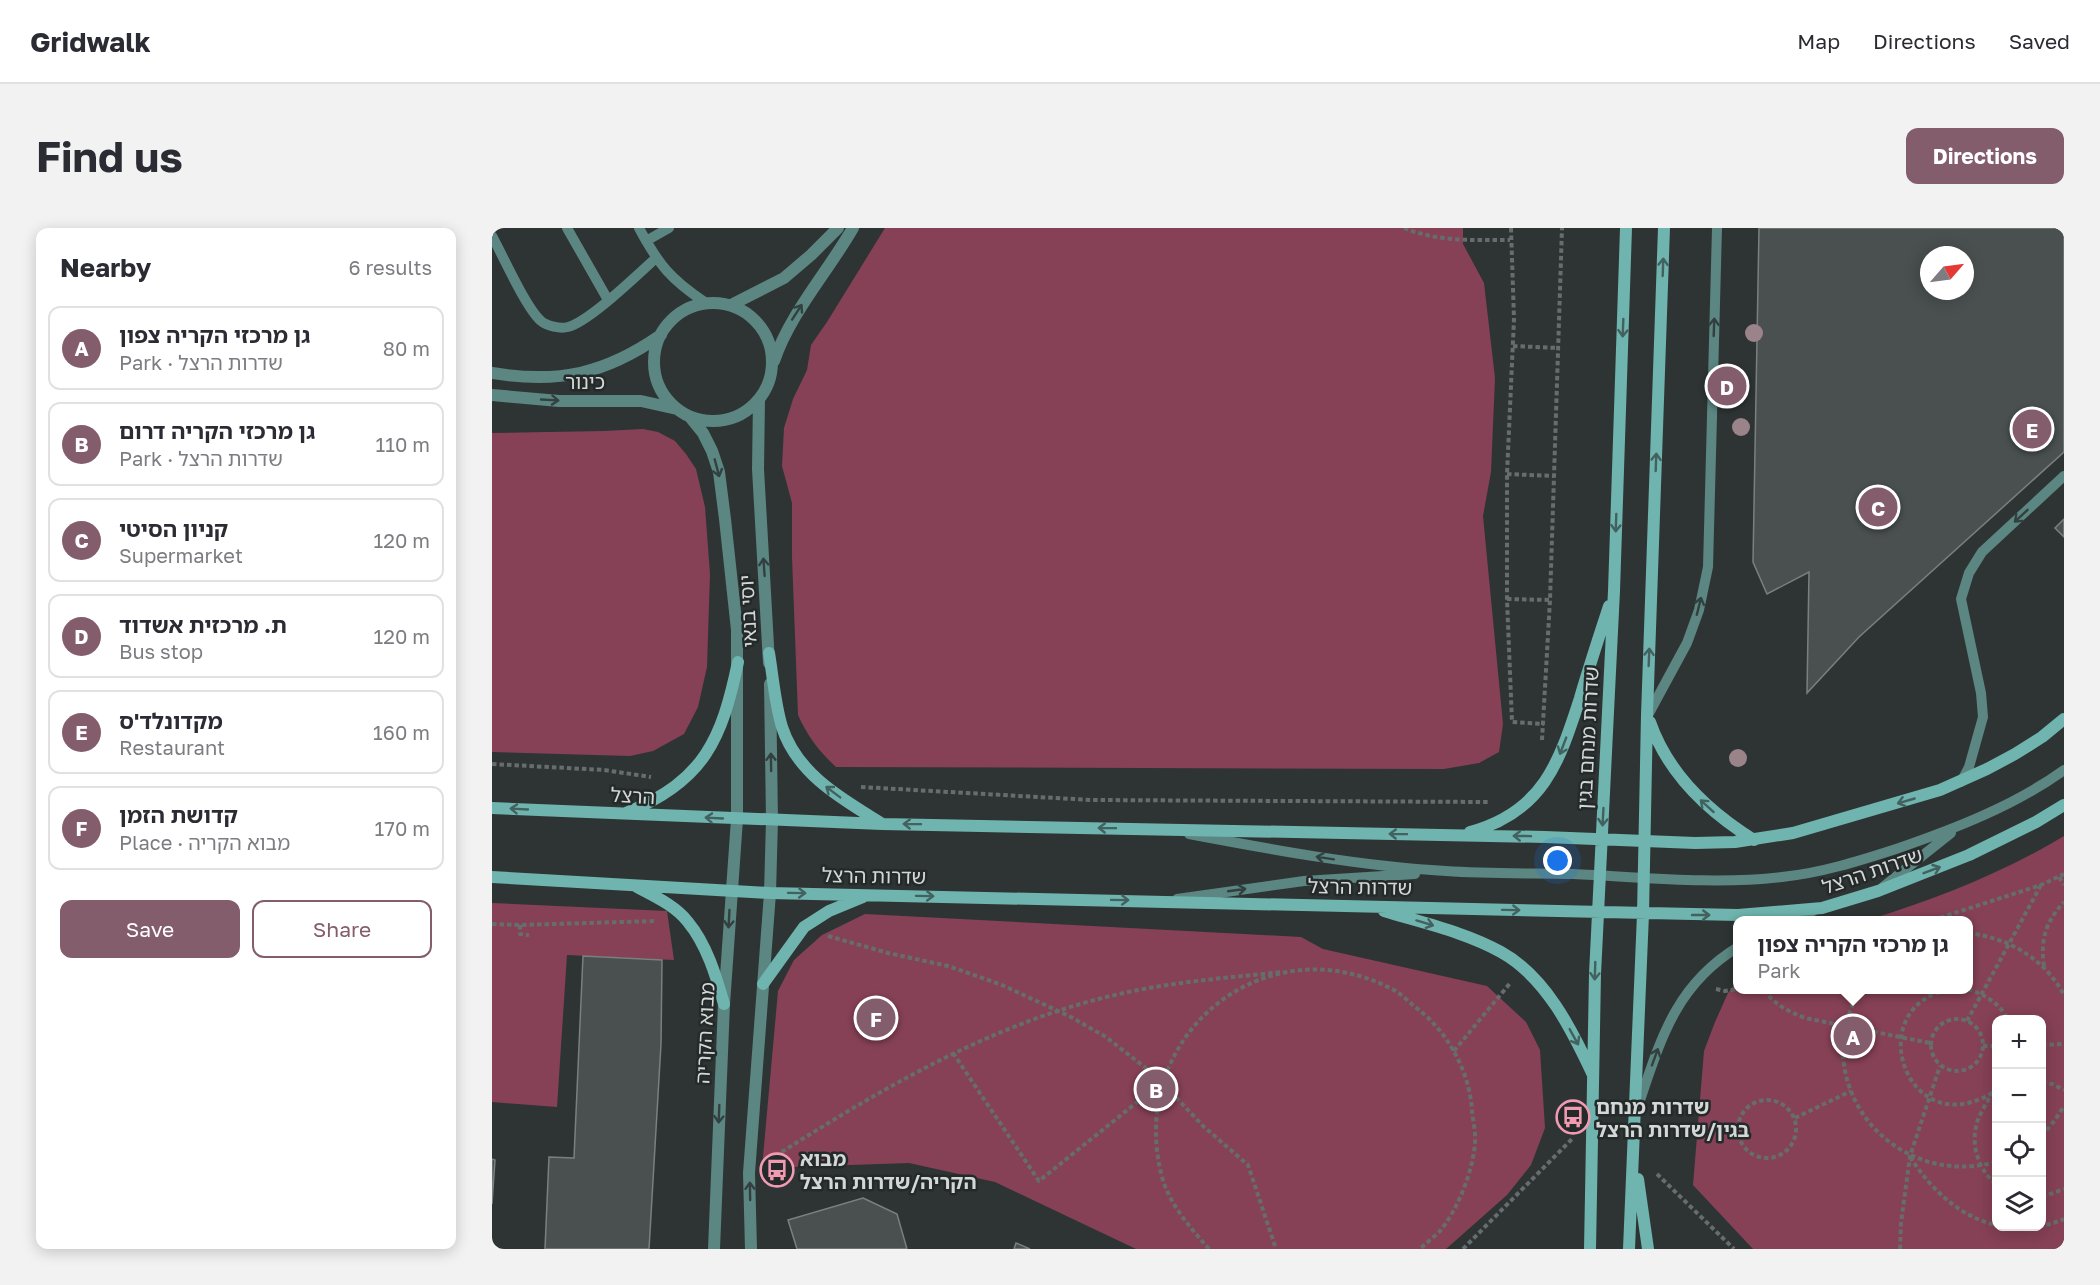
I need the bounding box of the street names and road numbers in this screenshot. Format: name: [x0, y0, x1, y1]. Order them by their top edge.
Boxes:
street label: כינור: [565, 369, 605, 393]
street label: יוסי בנאי: [733, 574, 761, 648]
street label: שדרות מנחם בגין: [1571, 666, 1603, 810]
street label: הרצל: [610, 782, 656, 808]
street label: שדרות הרצל: [1819, 842, 1925, 898]
street label: שדרות הרצל: [822, 862, 926, 888]
street label: שדרות הרצל: [1308, 873, 1412, 899]
street label: מבוא הקריה: [689, 981, 719, 1085]

